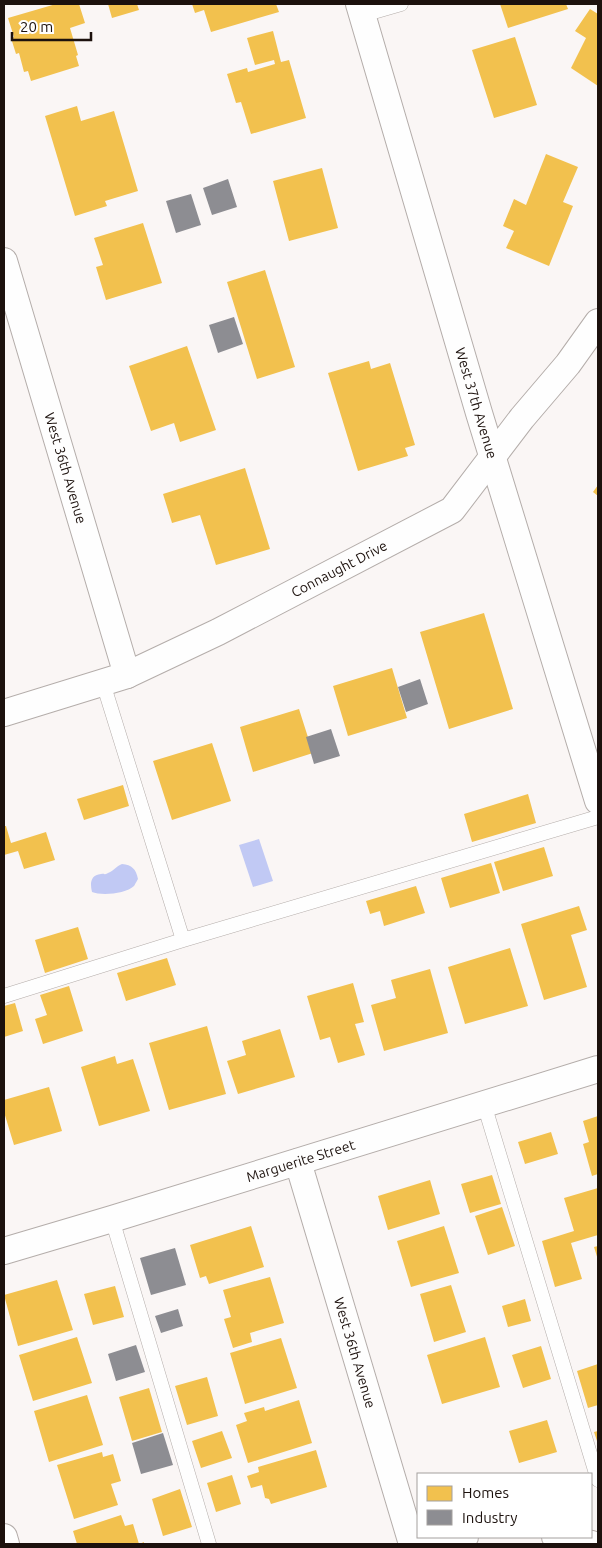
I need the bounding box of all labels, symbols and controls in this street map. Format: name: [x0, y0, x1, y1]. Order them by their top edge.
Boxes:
scale bar: [12, 10, 91, 42]
text: 20 m: [20, 18, 53, 35]
street label: West 37th Avenue: [452, 346, 501, 461]
street label: West 36th Avenue: [41, 411, 90, 525]
street label: Connaught Drive: [288, 537, 390, 600]
street label: Marguerite Street: [244, 1136, 357, 1185]
street label: West 36th Avenue: [331, 1295, 379, 1410]
legend: [417, 1473, 592, 1538]
text: Homes: [462, 1484, 509, 1501]
text: Industry: [462, 1509, 517, 1526]

